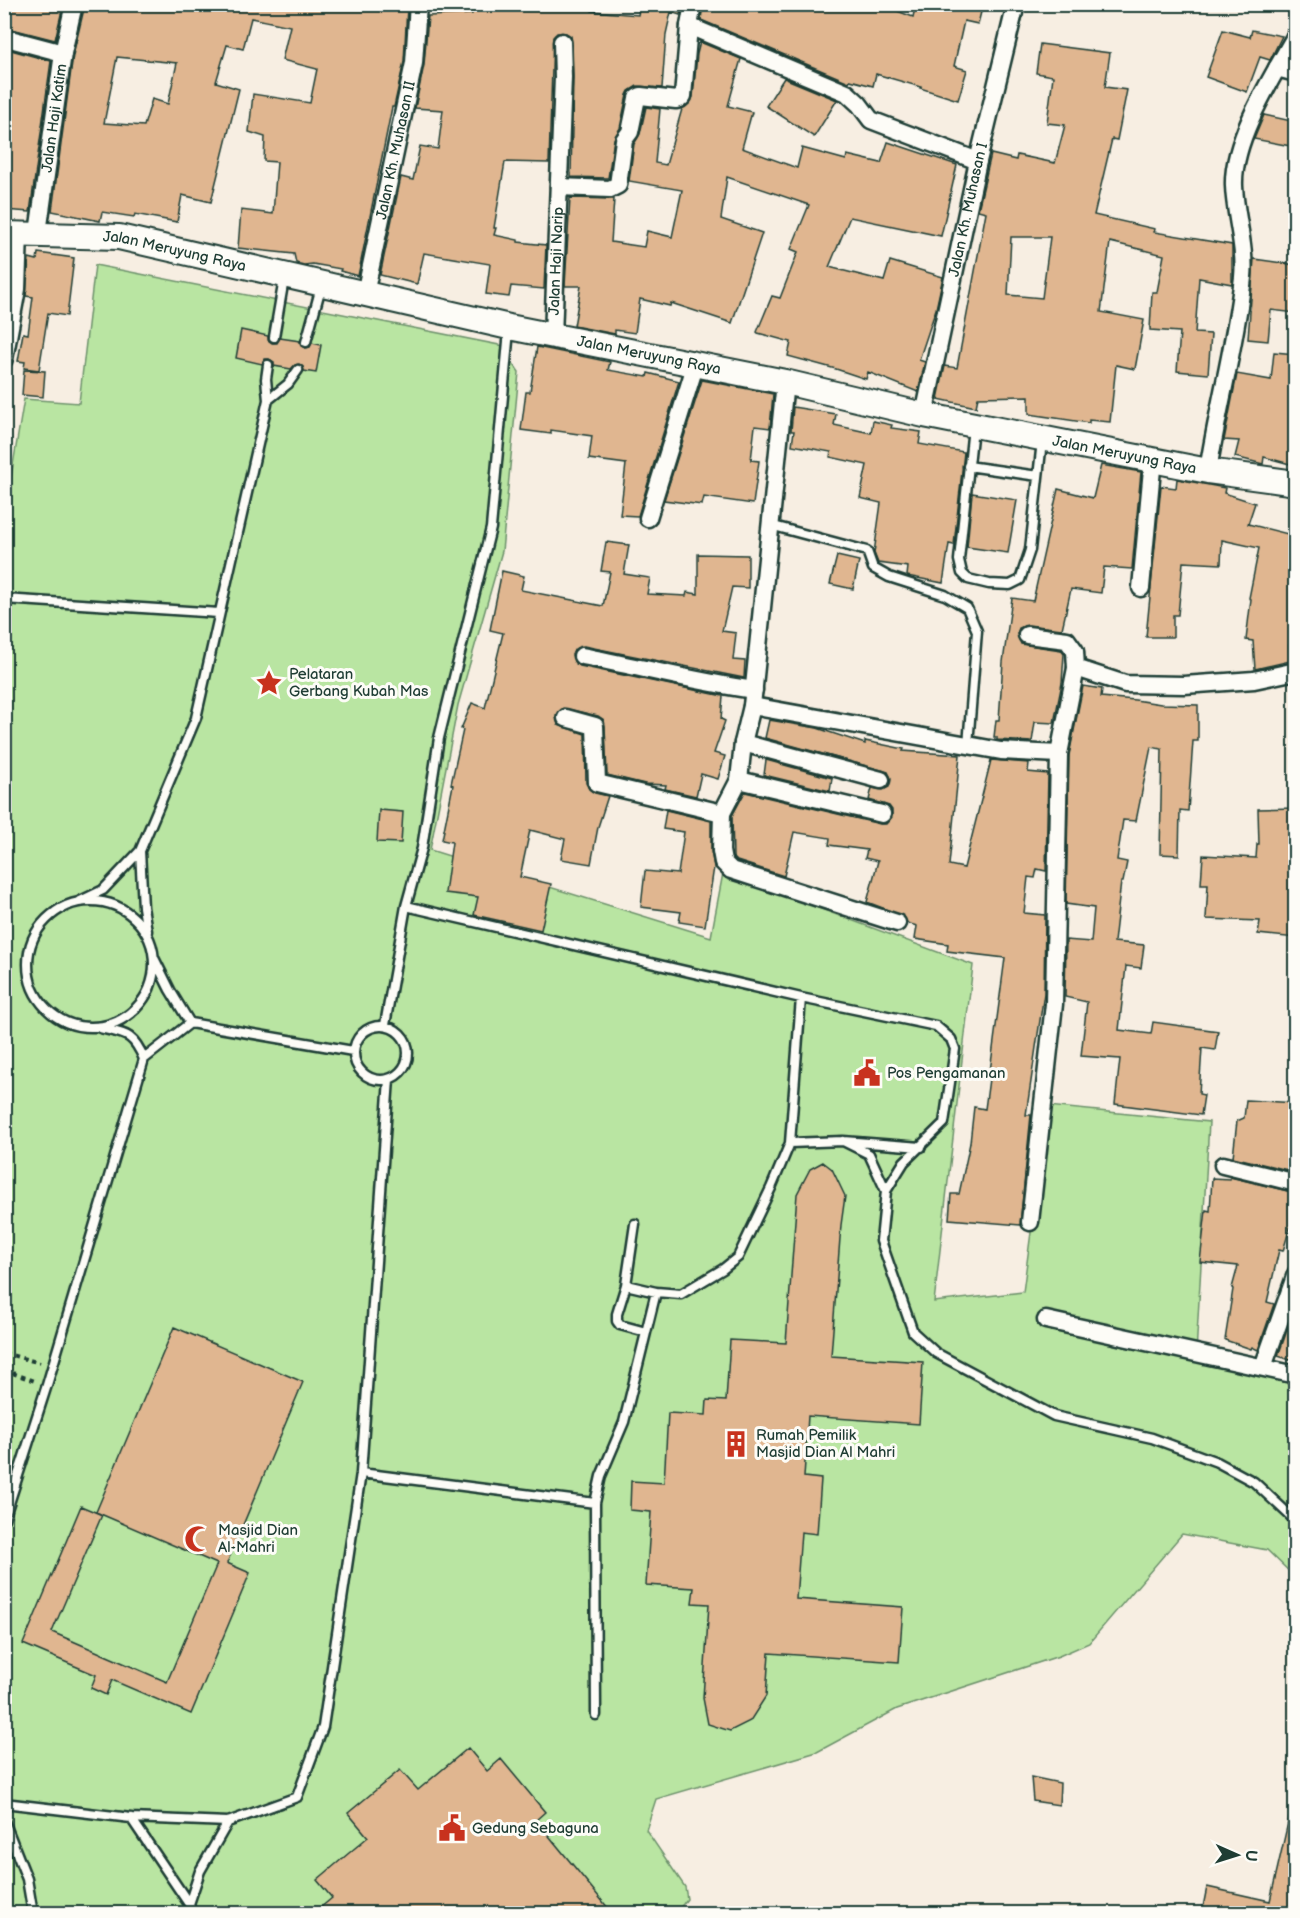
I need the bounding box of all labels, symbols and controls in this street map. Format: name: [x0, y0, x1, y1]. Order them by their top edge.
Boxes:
street label: Jalan Haji Katim: [37, 63, 71, 174]
street label: Jalan Kh. Muhasan II: [372, 79, 420, 221]
street label: Jalan Kh. Muhasan I: [944, 140, 992, 278]
street label: Jalan Haji Narip: [544, 206, 567, 316]
street label: Jalan Meruyung Raya: [103, 227, 248, 276]
street label: Jalan Meruyung Raya: [575, 331, 723, 379]
street label: Jalan Meruyung Raya: [1051, 431, 1198, 478]
place label: Pelataran Gerbang Kubah Mas: [289, 665, 429, 701]
place icon: Pelataran Gerbang Kubah Mas: [254, 668, 284, 698]
public building icon: Pos Pengamanan: [852, 1058, 882, 1088]
place label: Pos Pengamanan: [887, 1064, 1006, 1083]
place label: Rumah Pemilik Masjid Dian Al Mahri: [756, 1426, 895, 1462]
building icon: Rumah Pemilik Masjid Dian Al Mahri: [721, 1429, 751, 1459]
place label: Masjid Dian Al-Mahri: [218, 1521, 298, 1557]
mosque icon: Masjid Dian Al-Mahri: [183, 1524, 213, 1554]
public building icon: Gedung Sebaguna: [437, 1813, 467, 1843]
place label: Gedung Sebaguna: [472, 1819, 599, 1838]
north arrow: [1207, 1825, 1267, 1885]
text: U: [1241, 1850, 1260, 1862]

